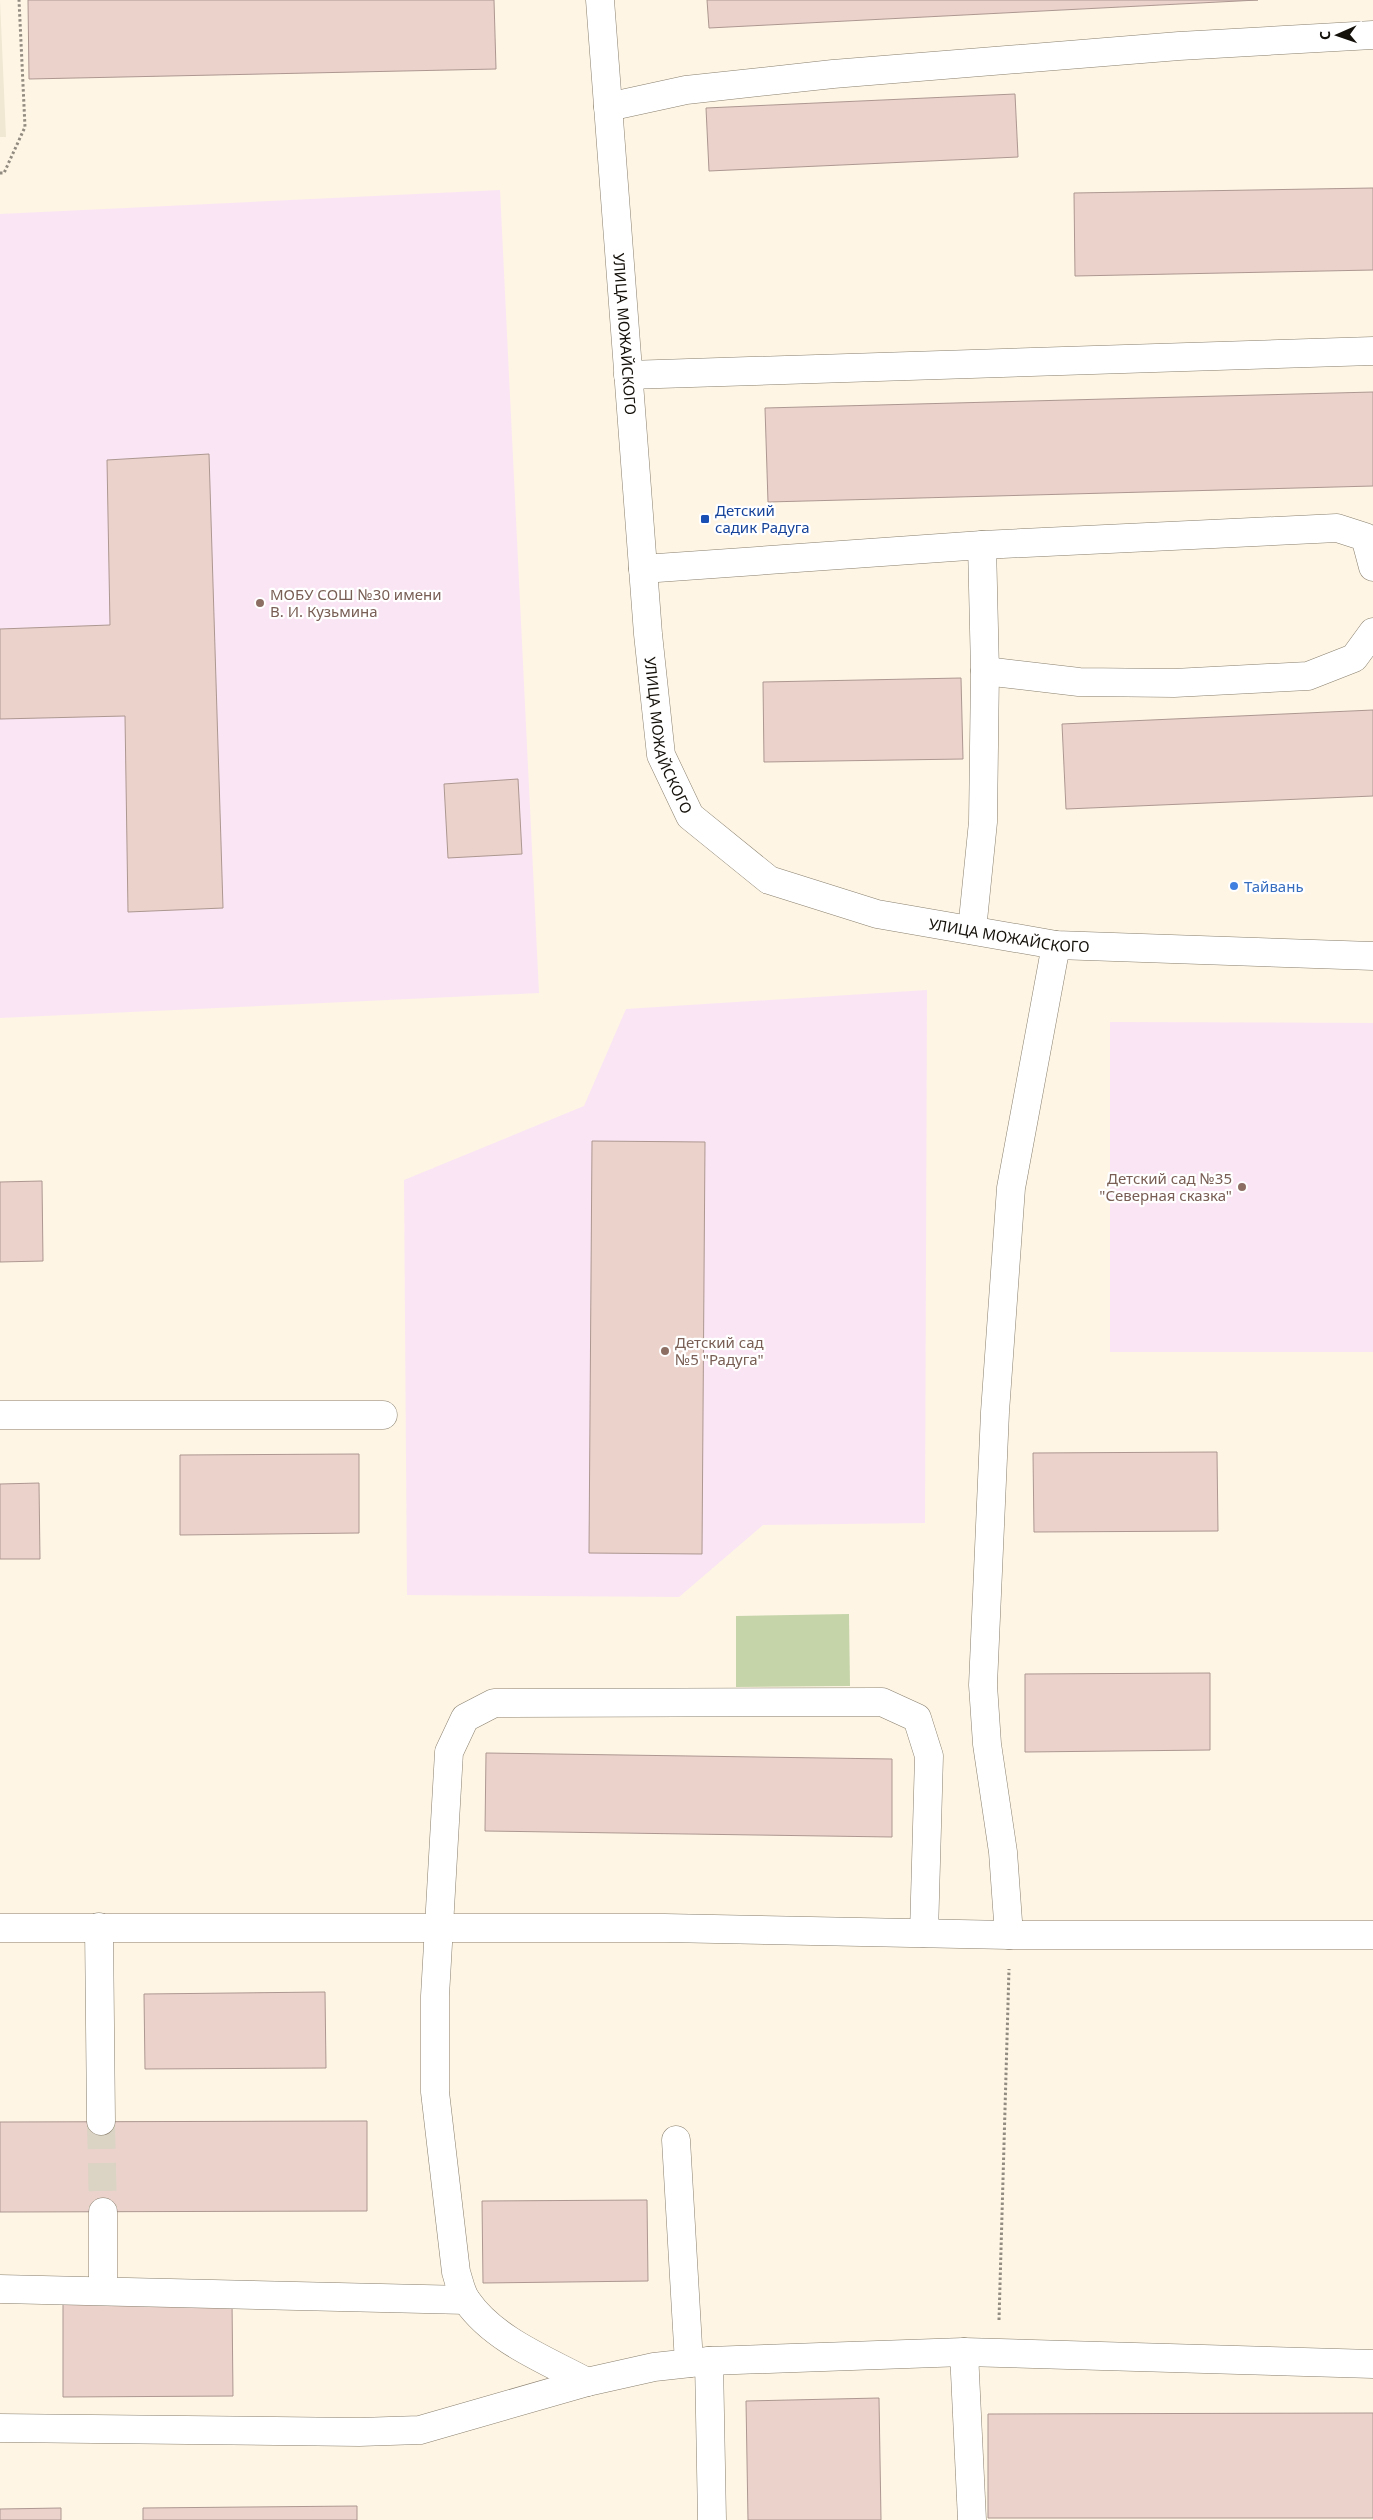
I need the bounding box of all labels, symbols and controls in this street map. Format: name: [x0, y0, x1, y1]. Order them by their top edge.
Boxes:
north arrow: [1313, 10, 1363, 60]
text: С: [1315, 31, 1334, 40]
street label: УЛИЦА МОЖАЙСКОГО: [609, 252, 641, 416]
place label: Детский садик Радуга: [715, 500, 810, 537]
marker: Детский садик Радуга: [699, 513, 711, 525]
place label: МОБУ СОШ №30 имени В. И. Кузьмина: [270, 584, 442, 621]
marker: МОБУ СОШ №30 имени В. И. Кузьмина: [254, 597, 266, 609]
street label: УЛИЦА МОЖАЙСКОГО: [641, 656, 697, 817]
place label: Тайвань: [1244, 876, 1304, 896]
marker: Тайвань: [1228, 880, 1240, 892]
street label: УЛИЦА МОЖАЙСКОГО: [927, 913, 1090, 956]
place label: Детский сад №35 "Северная сказка": [1099, 1168, 1232, 1205]
marker: Детский сад №35 "Северная сказка": [1236, 1181, 1248, 1193]
place label: Детский сад №5 "Радуга": [675, 1332, 764, 1369]
marker: Детский сад №5 "Радуга": [659, 1345, 671, 1357]

